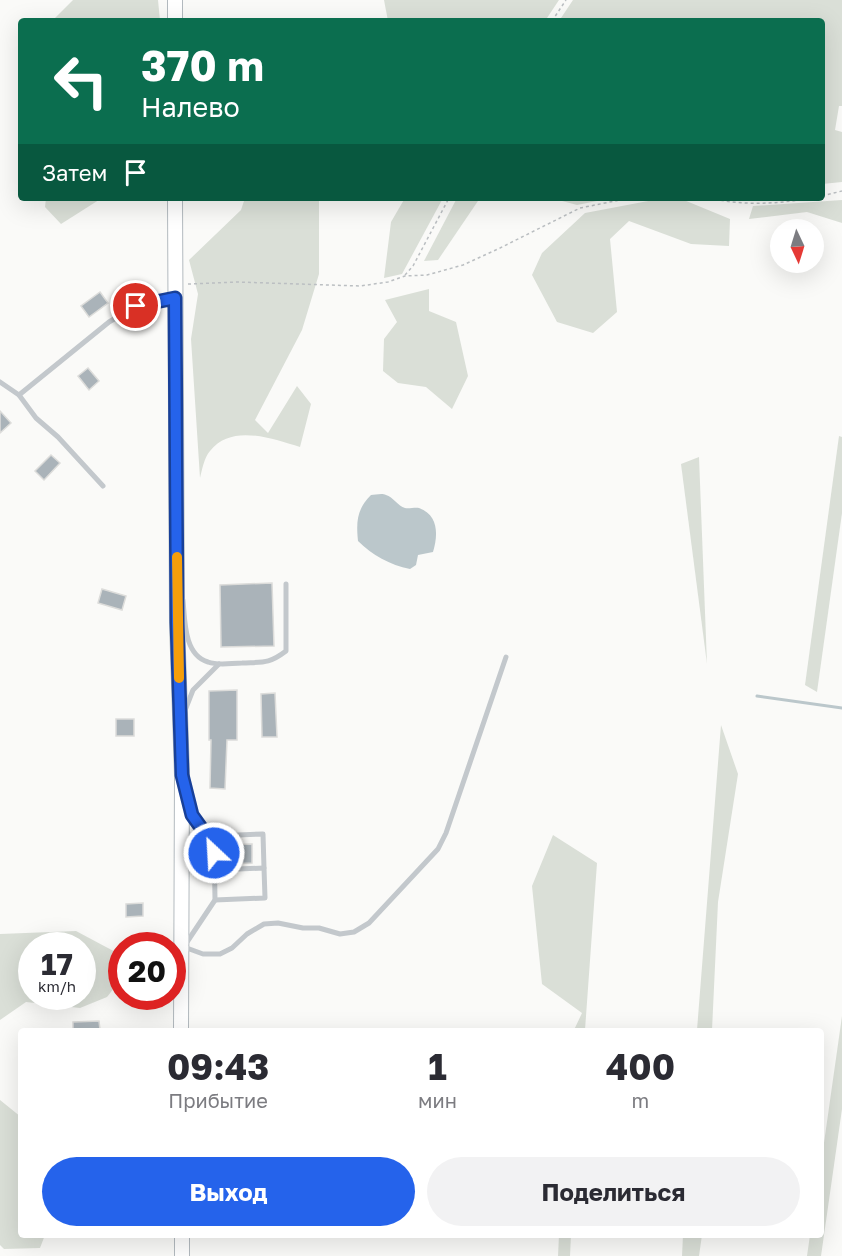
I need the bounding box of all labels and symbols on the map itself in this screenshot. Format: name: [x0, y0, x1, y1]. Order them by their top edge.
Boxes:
north arrow: [770, 219, 824, 273]
pin: [110, 280, 161, 331]
position arrow: [182, 821, 246, 885]
speed limit sign: 20: [108, 932, 186, 1010]

